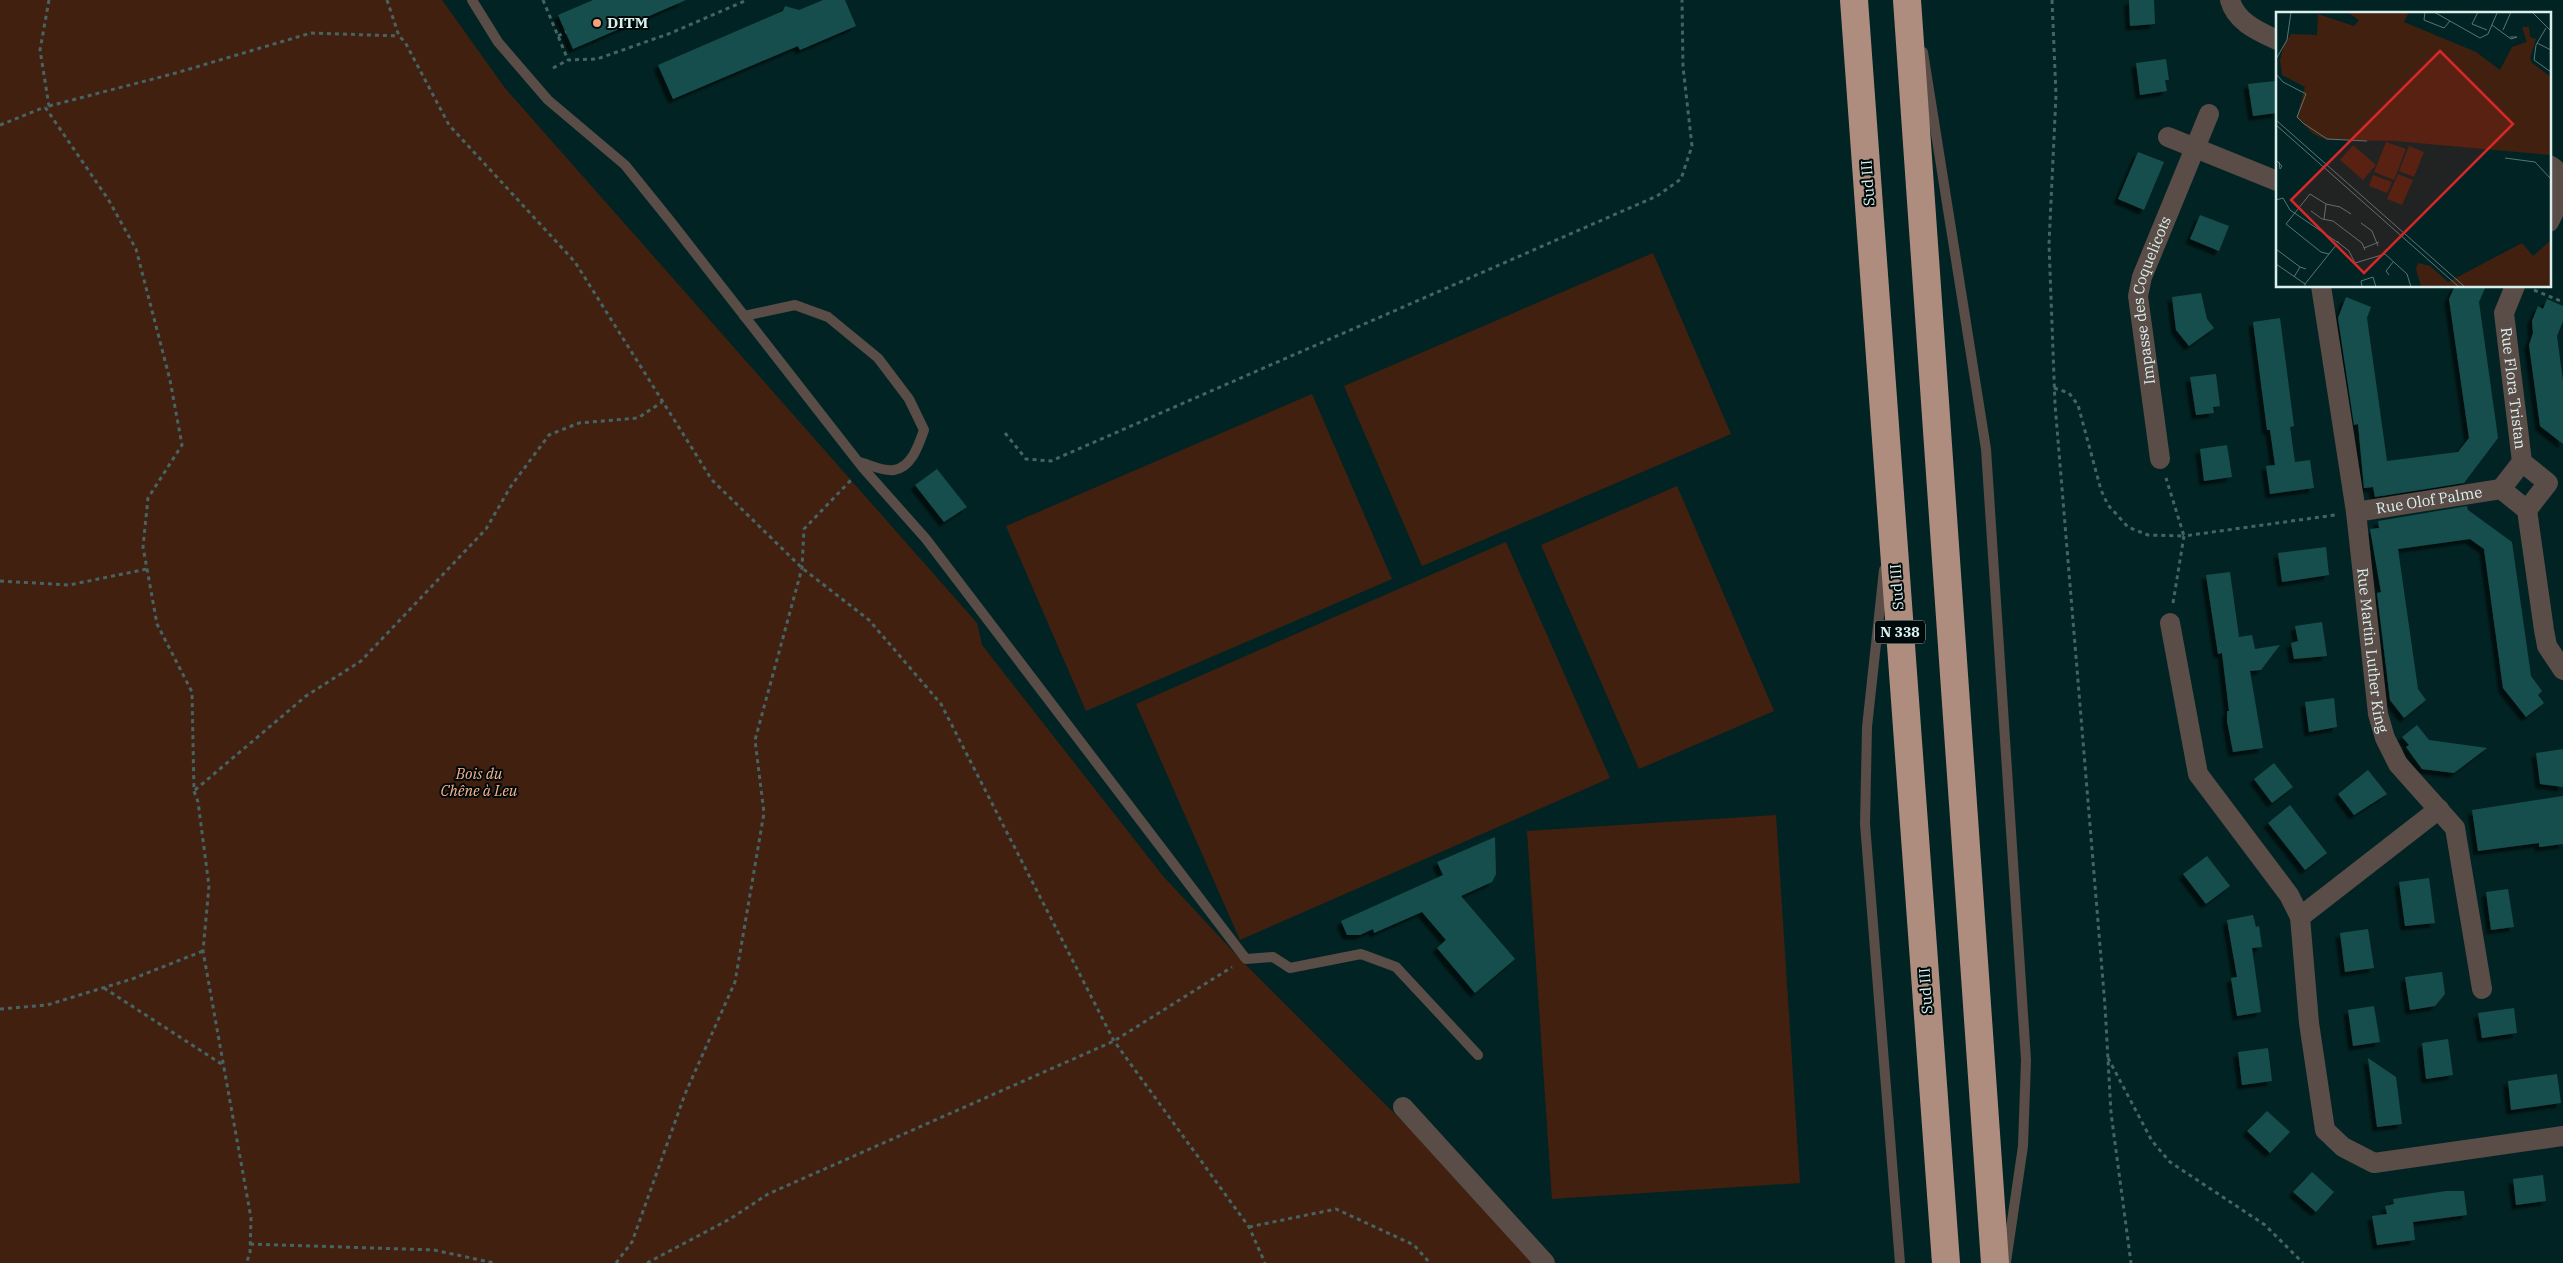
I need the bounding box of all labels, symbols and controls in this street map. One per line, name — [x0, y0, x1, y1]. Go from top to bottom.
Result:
inset map — [2276, 12, 2550, 288]
place label: DITM — [607, 13, 648, 32]
marker: DITM — [591, 17, 603, 29]
street label: Sud III — [1856, 159, 1879, 207]
street label: Impasse des Coquelicots — [2128, 213, 2175, 386]
street label: Rue Flora Tristan — [2497, 326, 2530, 451]
street label: Rue Olof Palme — [2375, 482, 2483, 518]
street label: Sud III — [1885, 563, 1908, 611]
street label: Rue Martin Luther King — [2353, 567, 2393, 735]
road number: N 338 — [1875, 620, 1925, 644]
park label: Bois du Chêne à Leu — [441, 764, 518, 800]
street label: Sud III — [1914, 967, 1937, 1015]

